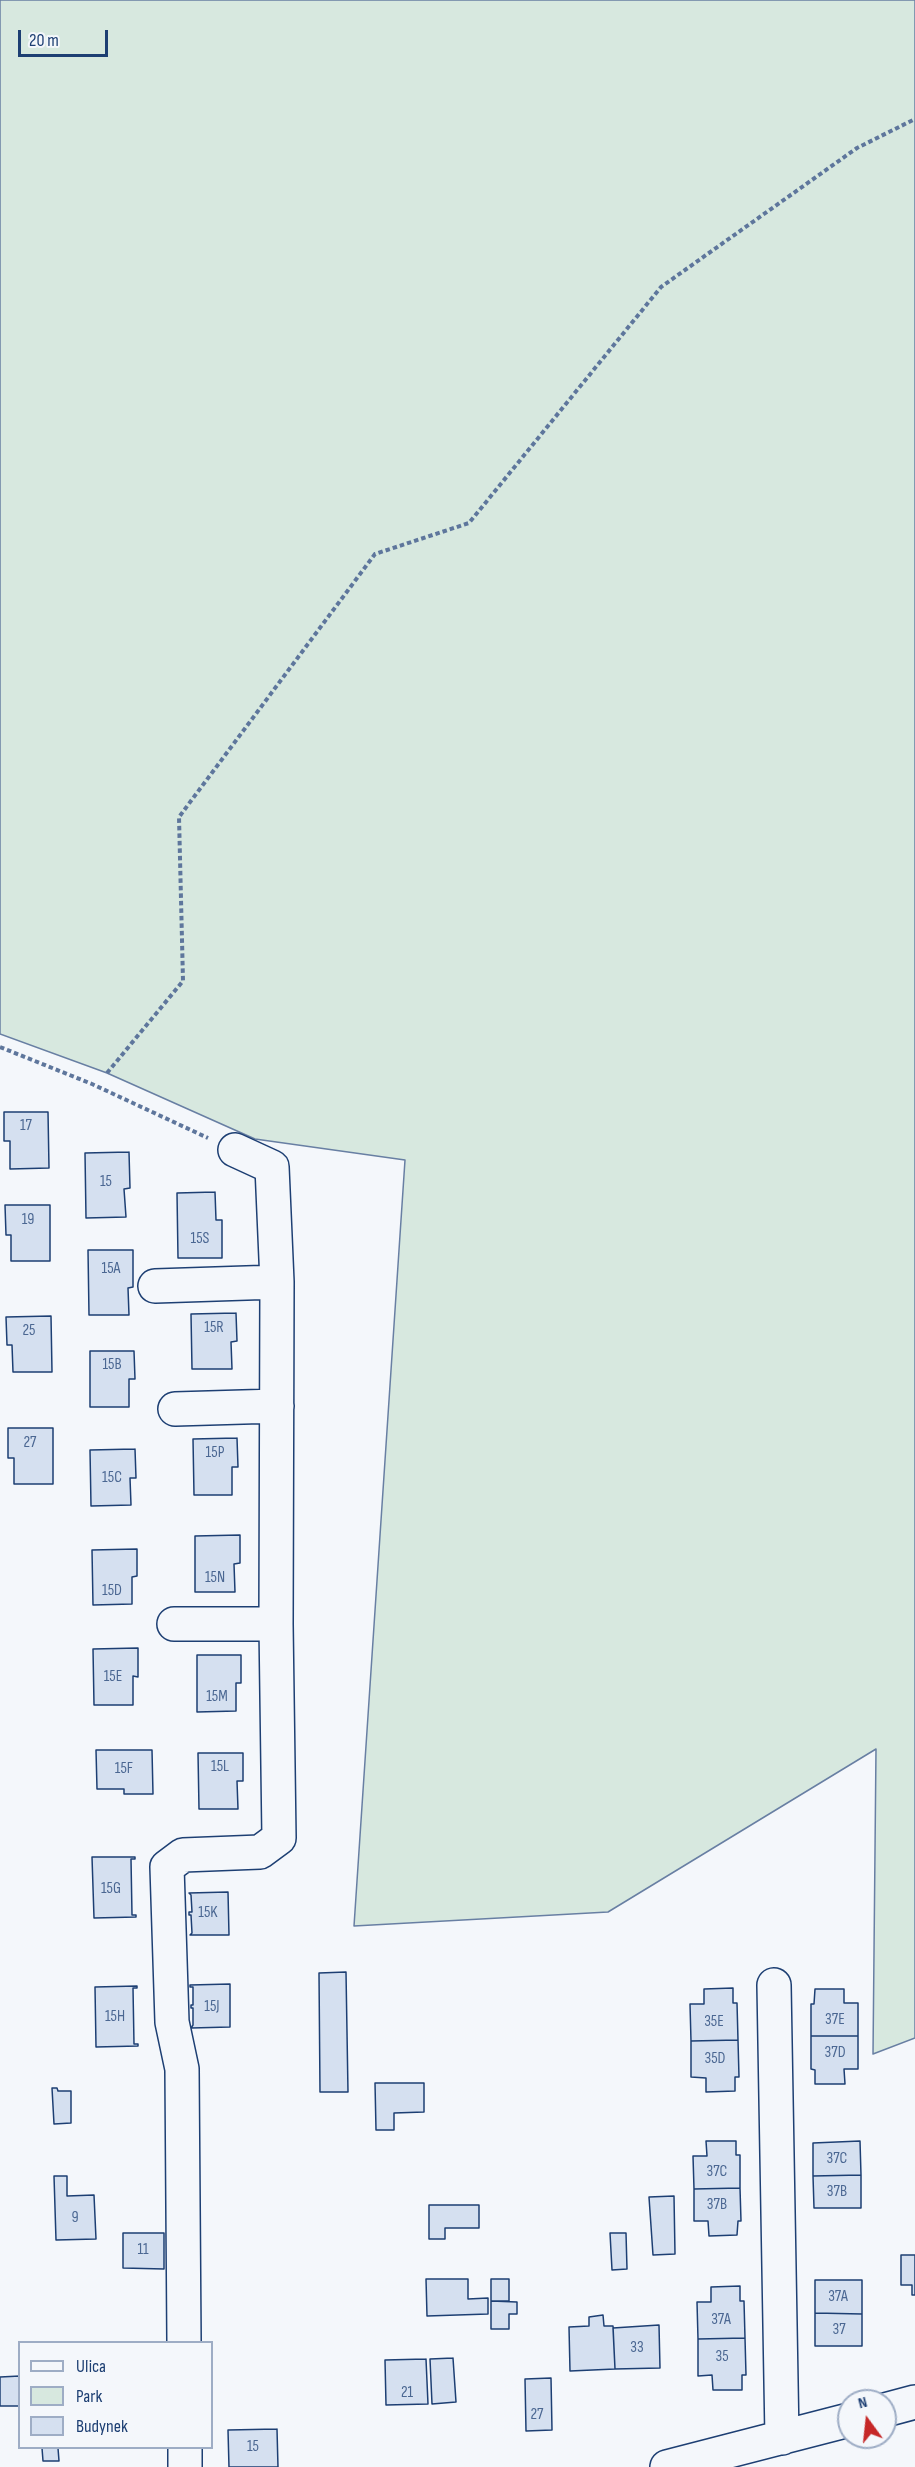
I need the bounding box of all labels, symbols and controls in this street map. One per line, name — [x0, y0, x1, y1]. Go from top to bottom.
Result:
scale bar — [21, 18, 111, 56]
text: 20 m — [29, 30, 59, 51]
house number: 17 — [20, 1116, 32, 1136]
house number: 15 — [100, 1172, 112, 1192]
house number: 19 — [22, 1210, 34, 1230]
house number: 15S — [191, 1229, 209, 1249]
house number: 15A — [102, 1259, 120, 1279]
house number: 15R — [204, 1318, 224, 1338]
house number: 25 — [22, 1321, 36, 1341]
house number: 15B — [102, 1355, 122, 1375]
house number: 27 — [23, 1433, 37, 1453]
house number: 15P — [206, 1443, 224, 1463]
house number: 15C — [102, 1468, 122, 1488]
house number: 15N — [205, 1568, 225, 1588]
house number: 15D — [102, 1581, 122, 1601]
house number: 15E — [104, 1667, 122, 1687]
house number: 15M — [206, 1687, 228, 1707]
house number: 15L — [211, 1757, 229, 1777]
house number: 15F — [115, 1759, 133, 1779]
house number: 15G — [101, 1879, 121, 1899]
house number: 15K — [198, 1903, 218, 1923]
house number: 15J — [204, 1997, 220, 2017]
house number: 15H — [105, 2007, 125, 2027]
house number: 37E — [825, 2010, 845, 2030]
house number: 35E — [704, 2012, 724, 2032]
house number: 37D — [824, 2043, 846, 2063]
house number: 35D — [705, 2049, 725, 2069]
house number: 37C — [827, 2149, 847, 2169]
house number: 37C — [707, 2162, 727, 2182]
house number: 37B — [827, 2182, 847, 2202]
house number: 37B — [707, 2195, 727, 2215]
house number: 9 — [71, 2208, 79, 2228]
house number: 11 — [137, 2240, 149, 2260]
house number: 37A — [828, 2287, 848, 2307]
house number: 37A — [711, 2310, 731, 2330]
house number: 37 — [832, 2320, 846, 2340]
house number: 33 — [630, 2338, 644, 2358]
legend — [18, 2341, 213, 2449]
house number: 35 — [715, 2347, 729, 2367]
text: Ulica — [76, 2356, 106, 2377]
house number: 21 — [401, 2383, 413, 2403]
text: Park — [76, 2386, 102, 2407]
north arrow — [837, 2389, 897, 2449]
text: N — [856, 2393, 869, 2413]
house number: 27 — [530, 2405, 544, 2425]
text: Budynek — [76, 2416, 128, 2437]
house number: 15 — [247, 2437, 259, 2457]

